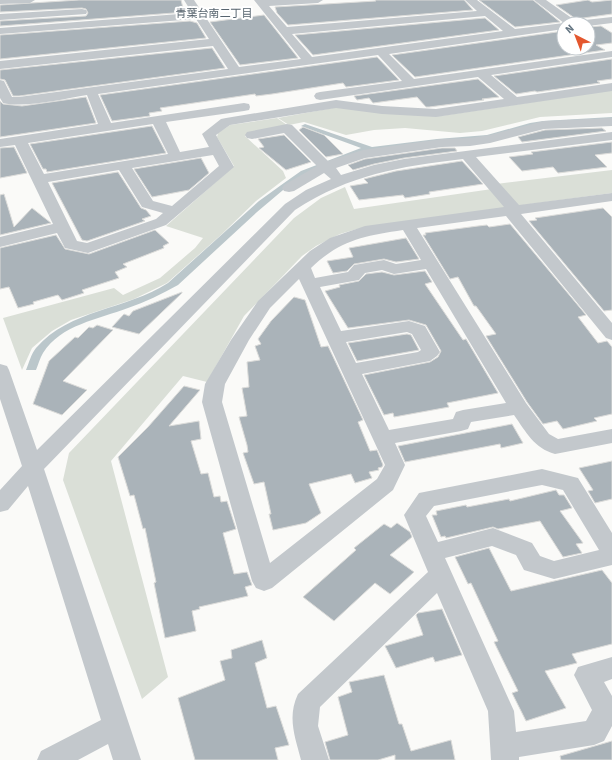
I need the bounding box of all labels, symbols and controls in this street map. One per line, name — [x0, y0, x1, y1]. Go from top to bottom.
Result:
district label: 青葉台南二丁目 — [176, 6, 253, 21]
north arrow — [556, 16, 596, 56]
text: N — [562, 21, 577, 37]

